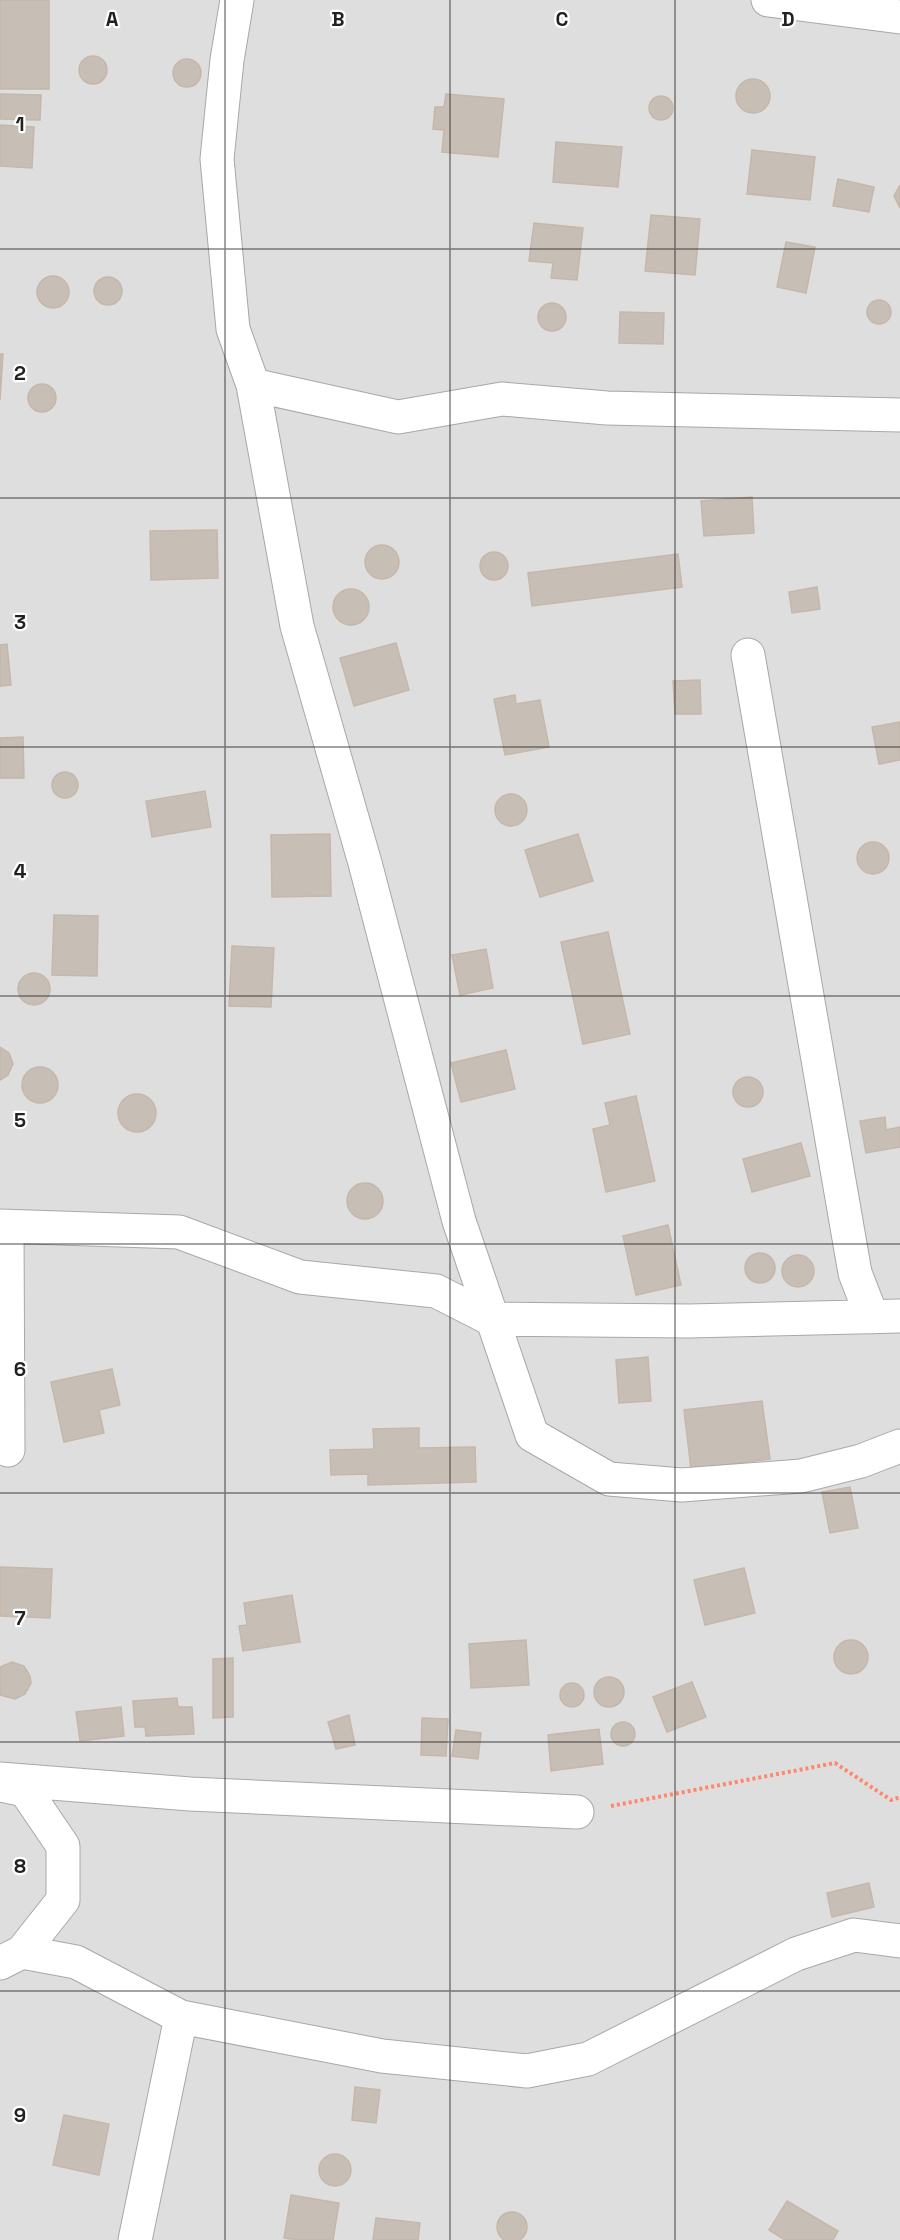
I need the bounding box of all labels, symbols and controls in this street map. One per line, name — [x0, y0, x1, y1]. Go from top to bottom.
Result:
text: A — [106, 6, 119, 32]
text: B — [331, 6, 345, 32]
text: C — [556, 6, 569, 32]
text: D — [781, 6, 795, 32]
text: 1 — [15, 111, 25, 137]
text: 2 — [14, 360, 26, 386]
text: 3 — [14, 609, 26, 635]
text: 4 — [14, 858, 27, 884]
text: 5 — [14, 1107, 26, 1133]
text: 6 — [14, 1356, 26, 1382]
text: 7 — [14, 1605, 26, 1631]
text: 8 — [14, 1853, 26, 1879]
text: 9 — [14, 2102, 26, 2128]

